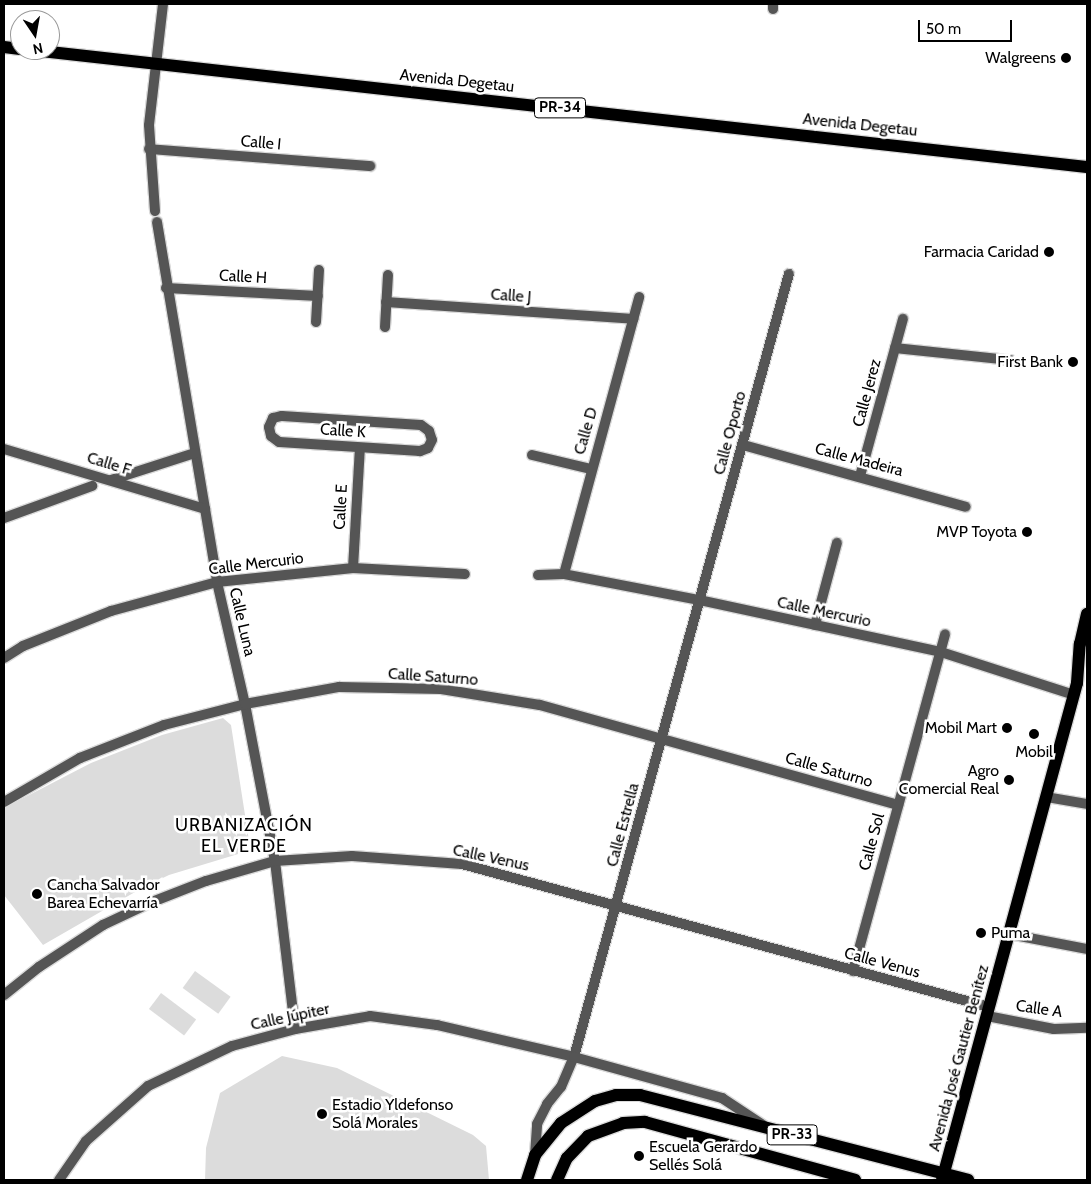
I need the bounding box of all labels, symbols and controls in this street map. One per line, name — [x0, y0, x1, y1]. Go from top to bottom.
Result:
north arrow — [10, 10, 60, 60]
scale bar — [921, 10, 1015, 42]
text: 50 m — [926, 20, 961, 38]
text: N — [31, 39, 45, 59]
place label: Walgreens — [985, 48, 1056, 68]
marker: Walgreens — [1060, 52, 1072, 64]
street label: Avenida Degetau — [399, 65, 515, 97]
road number: PR-34 — [534, 96, 586, 120]
street label: Avenida Degetau — [802, 109, 918, 141]
street label: Calle I — [240, 132, 282, 154]
place label: Farmacia Caridad — [924, 242, 1039, 262]
marker: Farmacia Caridad — [1043, 246, 1055, 258]
street label: Calle H — [218, 266, 268, 288]
street label: Calle J — [490, 285, 532, 307]
place label: First Bank — [997, 352, 1063, 372]
marker: First Bank — [1067, 356, 1079, 368]
street label: Calle Jerez — [849, 357, 885, 429]
street label: Calle Oporto — [710, 389, 750, 477]
street label: Calle D — [570, 405, 602, 457]
street label: Calle K — [319, 420, 367, 442]
street label: Calle Madeira — [813, 439, 905, 481]
street label: Calle F — [85, 448, 133, 480]
street label: Calle E — [330, 484, 352, 530]
place label: MVP Toyota — [936, 522, 1017, 542]
marker: MVP Toyota — [1021, 526, 1033, 538]
street label: Calle Mercurio — [207, 549, 305, 579]
street label: Calle Luna — [225, 586, 259, 658]
street label: Calle Mercurio — [775, 593, 873, 631]
street label: Calle Saturno — [387, 664, 479, 690]
place label: Mobil Mart — [925, 718, 997, 738]
marker: Mobil Mart — [1001, 722, 1013, 734]
marker: Mobil — [1028, 728, 1040, 740]
place label: Mobil — [1015, 742, 1053, 762]
street label: Calle Saturno — [783, 748, 875, 792]
place label: Agro Comercial Real — [899, 761, 999, 799]
marker: Agro Comercial Real — [1003, 774, 1015, 786]
street label: Calle Estrella — [603, 781, 643, 869]
street label: Calle Sol — [855, 811, 889, 873]
district label: URBANIZACIÓN EL VERDE — [174, 815, 314, 858]
street label: Calle Venus — [451, 841, 531, 875]
place label: Cancha Salvador Barea Echevarría — [47, 875, 160, 913]
marker: Cancha Salvador Barea Echevarría — [31, 888, 43, 900]
place label: Puma — [991, 923, 1030, 943]
marker: Puma — [975, 927, 987, 939]
street label: Calle Venus — [842, 944, 922, 982]
street label: Avenida José Gautier Benítez — [925, 963, 993, 1153]
street label: Calle A — [1015, 996, 1063, 1022]
street label: Calle Júpiter — [249, 999, 331, 1035]
place label: Estadio Yldefonso Solá Morales — [332, 1095, 453, 1133]
marker: Estadio Yldefonso Solá Morales — [316, 1108, 328, 1120]
road number: PR-33 — [766, 1122, 818, 1148]
place label: Escuela Gerardo Sellés Solá — [649, 1137, 757, 1175]
marker: Escuela Gerardo Sellés Solá — [633, 1150, 645, 1162]

